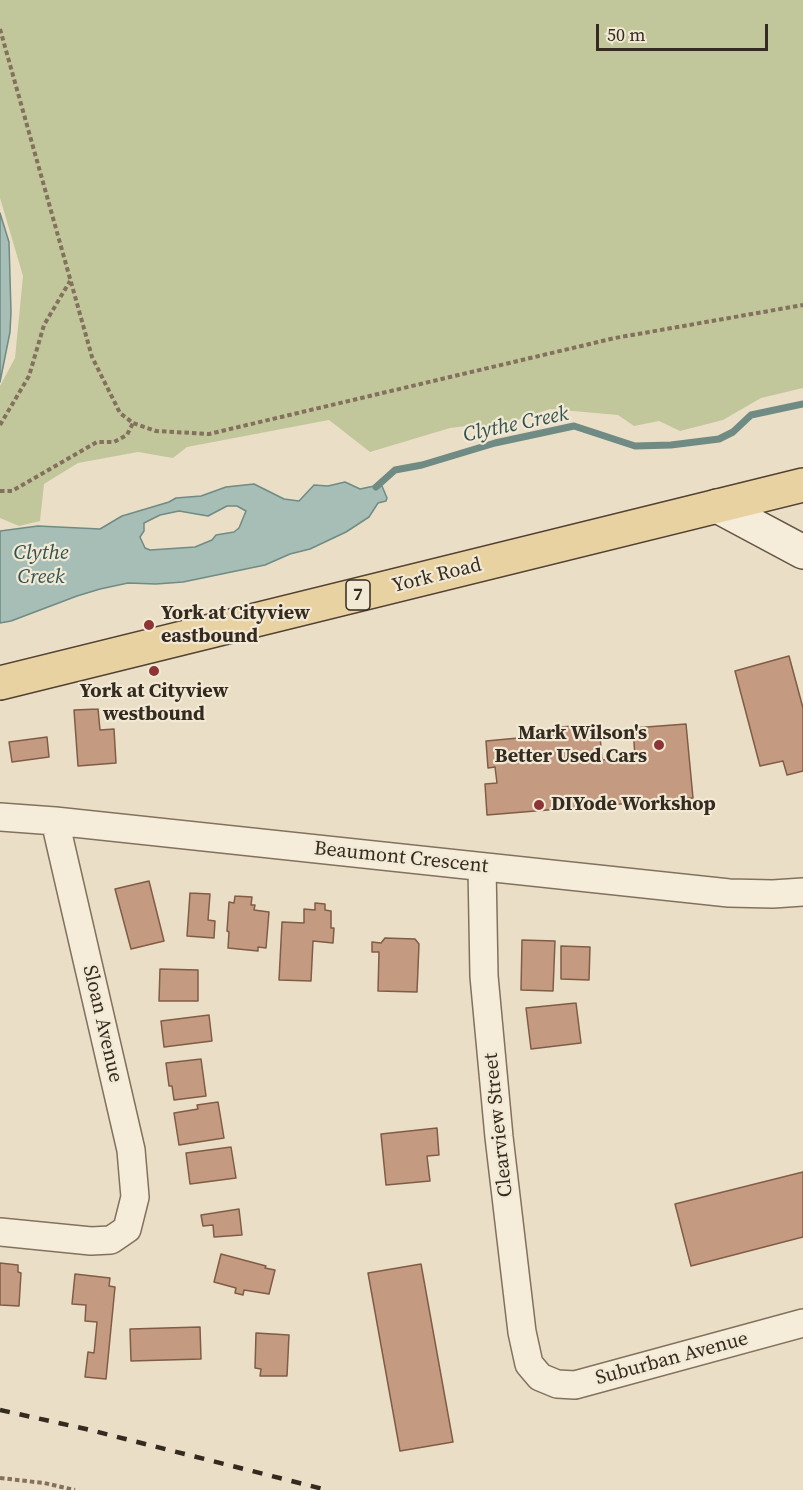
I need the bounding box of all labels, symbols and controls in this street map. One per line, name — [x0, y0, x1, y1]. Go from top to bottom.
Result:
scale bar — [599, 12, 772, 50]
text: 50 m — [607, 22, 645, 47]
water label: Clythe Creek — [461, 402, 571, 448]
water label: Clythe Creek — [14, 541, 68, 591]
street label: York Road — [390, 553, 484, 599]
road number: 7 — [346, 580, 370, 610]
place label: York at Cityview eastbound — [161, 602, 310, 649]
marker: York at Cityview eastbound — [142, 618, 156, 632]
marker: York at Cityview westbound — [147, 664, 161, 678]
place label: York at Cityview westbound — [80, 680, 228, 727]
place label: Mark Wilson's Better Used Cars — [495, 722, 647, 769]
marker: Mark Wilson's Better Used Cars — [652, 738, 666, 752]
place label: DIYode Workshop — [551, 793, 716, 817]
marker: DIYode Workshop — [532, 798, 546, 812]
street label: Beaumont Crescent — [313, 837, 489, 879]
street label: Sloan Avenue — [77, 963, 127, 1085]
street label: Clearview Street — [479, 1052, 519, 1198]
street label: Suburban Avenue — [593, 1327, 751, 1391]

